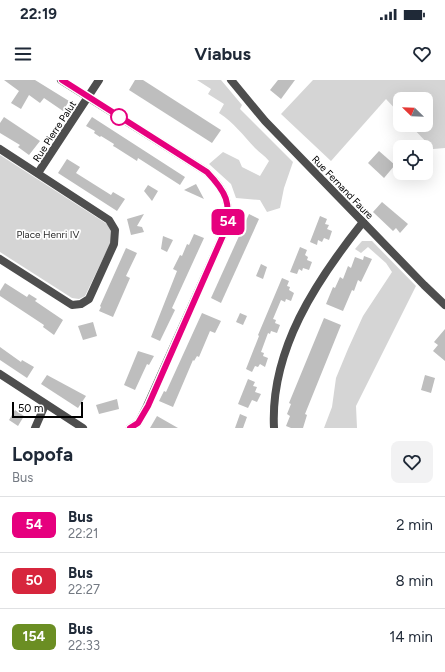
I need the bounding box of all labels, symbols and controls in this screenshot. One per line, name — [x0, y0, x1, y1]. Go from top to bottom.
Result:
text: 22:19 — [20, 5, 57, 23]
icon: menu — [12, 43, 34, 65]
text: Viabus — [194, 43, 251, 65]
icon: heart — [411, 43, 433, 65]
north arrow — [393, 92, 433, 132]
map controls — [393, 92, 433, 180]
street label: Rue Pierre Palut — [30, 98, 79, 164]
unlabelled marker — [110, 108, 128, 126]
button: locate — [393, 140, 433, 180]
street label: Rue Fernand Faure — [309, 153, 377, 222]
line badge: 54 — [210, 209, 246, 235]
text: 54 — [220, 213, 237, 230]
park label: Place Henri IV — [17, 228, 79, 241]
scale bar — [12, 400, 83, 419]
text: 50 m — [18, 402, 43, 415]
button: heart — [391, 441, 433, 483]
text: Lopofa — [12, 443, 73, 466]
text: Bus — [12, 470, 33, 485]
text: Bus — [68, 508, 93, 526]
text: 54 — [26, 516, 43, 533]
text: 2 min — [396, 516, 433, 534]
text: 22:21 — [68, 526, 98, 541]
text: Bus — [68, 564, 93, 582]
text: 50 — [25, 572, 43, 589]
text: 8 min — [395, 572, 433, 590]
text: 22:27 — [68, 582, 100, 597]
text: Bus — [68, 620, 93, 638]
text: 154 — [23, 628, 45, 645]
text: 14 min — [389, 628, 433, 646]
text: 22:33 — [68, 638, 100, 653]

